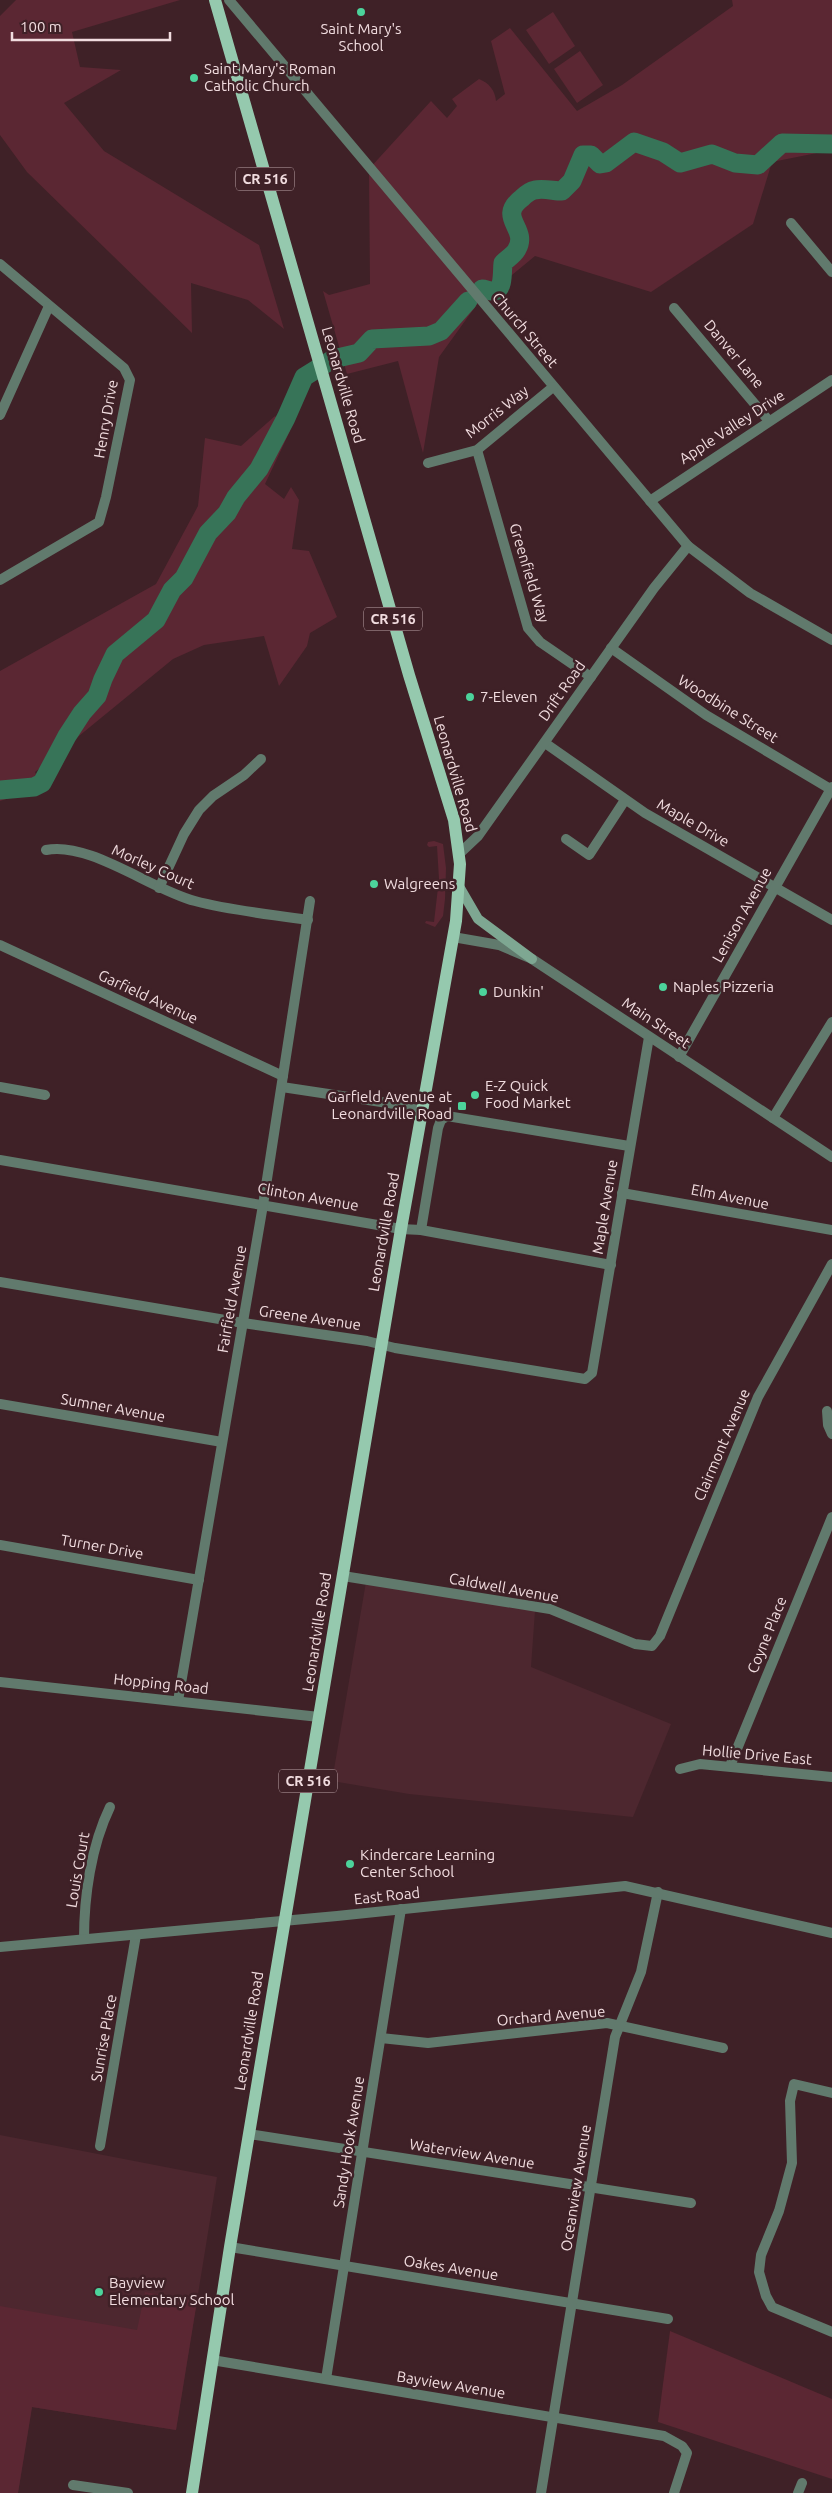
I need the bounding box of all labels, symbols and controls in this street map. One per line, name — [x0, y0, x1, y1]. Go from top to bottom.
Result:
marker: Saint Mary's School — [355, 6, 367, 18]
scale bar — [12, 10, 170, 42]
text: 100 m — [20, 18, 62, 35]
place label: Saint Mary's School — [320, 20, 402, 54]
place label: Saint Mary's Roman Catholic Church — [204, 60, 336, 94]
marker: Saint Mary's Roman Catholic Church — [188, 72, 200, 84]
road number: CR 516 — [236, 168, 294, 190]
street label: Church Street — [489, 289, 562, 371]
street label: Danver Lane — [701, 316, 768, 391]
street label: Leonardville Road — [319, 325, 368, 445]
street label: Henry Drive — [90, 378, 121, 460]
street label: Morris Way — [462, 382, 532, 441]
street label: Apple Valley Drive — [676, 386, 788, 467]
street label: Greenfield Way — [506, 521, 553, 625]
road number: CR 516 — [364, 608, 422, 630]
street label: Drift Road — [535, 657, 588, 724]
street label: Woodbine Street — [675, 671, 781, 746]
place label: 7-Eleven — [480, 688, 538, 705]
marker: 7-Eleven — [464, 691, 476, 703]
street label: Leonardville Road — [431, 714, 480, 834]
street label: Maple Drive — [654, 795, 732, 850]
street label: Morley Court — [109, 841, 197, 892]
street label: Lenison Avenue — [708, 864, 775, 965]
place label: Walgreens — [384, 875, 455, 892]
marker: Walgreens — [368, 878, 380, 890]
street label: Garfield Avenue — [96, 966, 201, 1027]
place label: Naples Pizzeria — [673, 978, 774, 995]
marker: Naples Pizzeria — [657, 981, 669, 993]
place label: Dunkin' — [493, 983, 544, 1000]
marker: Dunkin' — [477, 986, 489, 998]
street label: Main Street — [619, 994, 694, 1052]
place label: E-Z Quick Food Market — [485, 1077, 571, 1111]
place label: Garfield Avenue at Leonardville Road — [327, 1088, 452, 1122]
marker: E-Z Quick Food Market — [469, 1089, 481, 1101]
marker: Garfield Avenue at Leonardville Road — [456, 1100, 468, 1112]
street label: Maple Avenue — [589, 1158, 620, 1256]
street label: Leonardville Road — [365, 1171, 402, 1293]
street label: Clinton Avenue — [256, 1179, 360, 1214]
street label: Elm Avenue — [690, 1181, 771, 1212]
street label: Fairfield Avenue — [214, 1244, 249, 1354]
street label: Greene Avenue — [258, 1302, 362, 1333]
street label: Clairmont Avenue — [690, 1386, 753, 1504]
street label: Sumner Avenue — [59, 1390, 167, 1425]
street label: Turner Drive — [59, 1531, 145, 1562]
street label: Caldwell Avenue — [448, 1569, 560, 1606]
street label: Leonardville Road — [299, 1571, 334, 1693]
street label: Coyne Place — [743, 1594, 790, 1676]
street label: Hopping Road — [113, 1670, 209, 1697]
street label: Hollie Drive East — [702, 1741, 813, 1768]
road number: CR 516 — [279, 1770, 337, 1792]
street label: Louis Court — [62, 1831, 93, 1909]
place label: Kindercare Learning Center School — [360, 1846, 495, 1880]
marker: Kindercare Learning Center School — [344, 1858, 356, 1870]
street label: East Road — [353, 1884, 421, 1907]
street label: Leonardville Road — [231, 1970, 266, 2092]
street label: Sunrise Place — [87, 1993, 120, 2083]
street label: Orchard Avenue — [496, 2002, 606, 2029]
street label: Sandy Hook Avenue — [330, 2075, 367, 2209]
street label: Oceanview Avenue — [557, 2123, 594, 2252]
street label: Waterview Avenue — [408, 2135, 536, 2172]
street label: Oakes Avenue — [403, 2252, 500, 2283]
place label: Bayview Elementary School — [109, 2274, 235, 2308]
marker: Bayview Elementary School — [93, 2286, 105, 2298]
street label: Bayview Avenue — [396, 2368, 507, 2401]

